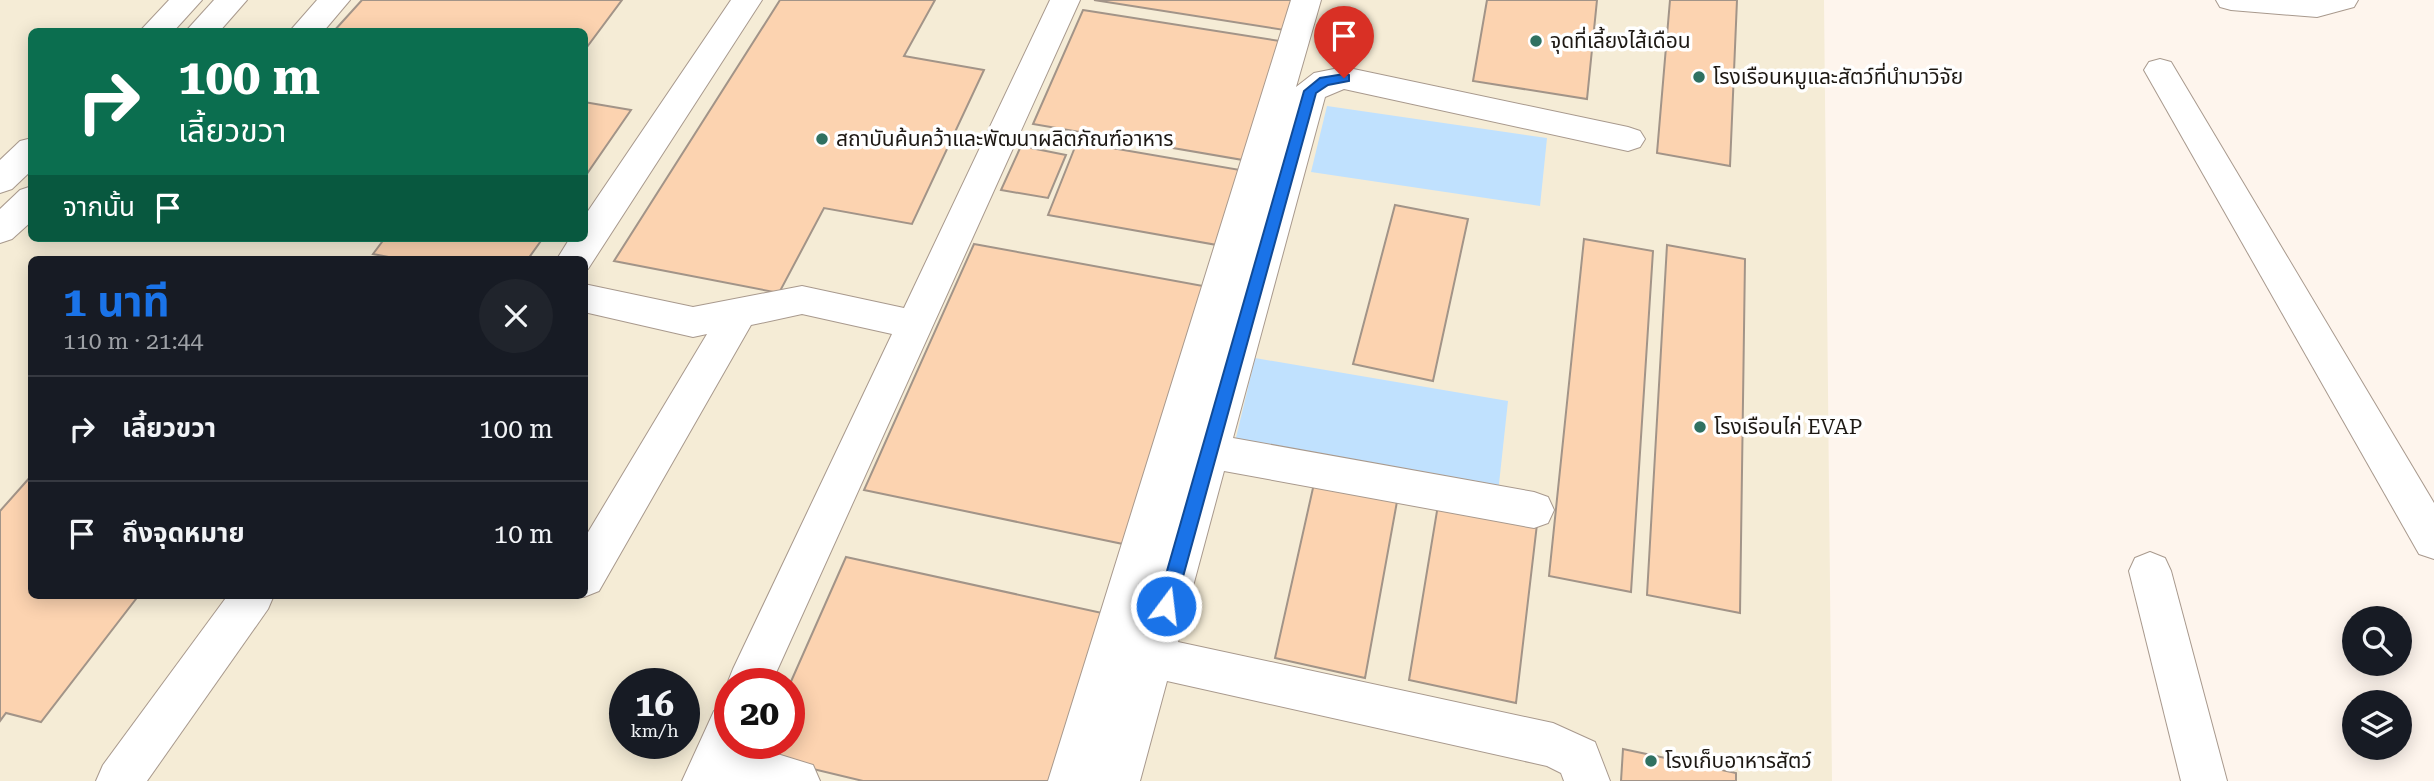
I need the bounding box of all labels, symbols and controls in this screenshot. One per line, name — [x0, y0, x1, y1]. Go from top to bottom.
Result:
pin — [1314, 6, 1374, 78]
icon: arrive — [1325, 17, 1363, 55]
place label: จุดที่เลี้ยงไส้เดือน — [1550, 26, 1691, 54]
marker: จุดที่เลี้ยงไส้เดือน — [1528, 33, 1544, 49]
text: 100 m — [178, 49, 320, 106]
icon: right — [63, 56, 154, 147]
place label: โรงเรือนหมูและสัตว์ที่นำมาวิจัย — [1713, 62, 1963, 90]
marker: โรงเรือนหมูและสัตว์ที่นำมาวิจัย — [1691, 69, 1707, 85]
text: เลี้ยวขวา — [178, 112, 286, 150]
place label: สถาบันค้นคว้าและพัฒนาผลิตภัณฑ์อาหาร — [836, 127, 1174, 151]
marker: สถาบันค้นคว้าและพัฒนาผลิตภัณฑ์อาหาร — [814, 131, 830, 147]
icon: arrive — [149, 189, 187, 227]
text: จากนั้น — [63, 192, 135, 222]
text: 1 นาที — [63, 277, 170, 326]
button: close — [479, 279, 553, 353]
text: 110 m · 21:44 — [63, 328, 203, 355]
icon: right — [63, 410, 101, 448]
text: เลี้ยวขวา — [122, 413, 216, 443]
text: 100 m — [479, 414, 553, 444]
place label: โรงเรือนไก่ EVAP — [1714, 415, 1862, 439]
marker: โรงเรือนไก่ EVAP — [1692, 419, 1708, 435]
icon: arrive — [63, 515, 101, 553]
text: ถึงจุดหมาย — [122, 518, 245, 548]
text: 10 m — [494, 519, 553, 549]
position arrow — [1129, 569, 1203, 643]
map controls — [2342, 606, 2412, 760]
button: search — [2342, 606, 2412, 676]
speed limit sign: 20 — [714, 668, 805, 759]
text: 16 — [635, 684, 674, 725]
button: layers — [2342, 690, 2412, 760]
text: km/h — [630, 720, 679, 741]
place label: โรงเก็บอาหารสัตว์ — [1665, 748, 1812, 773]
marker: โรงเก็บอาหารสัตว์ — [1643, 753, 1659, 769]

